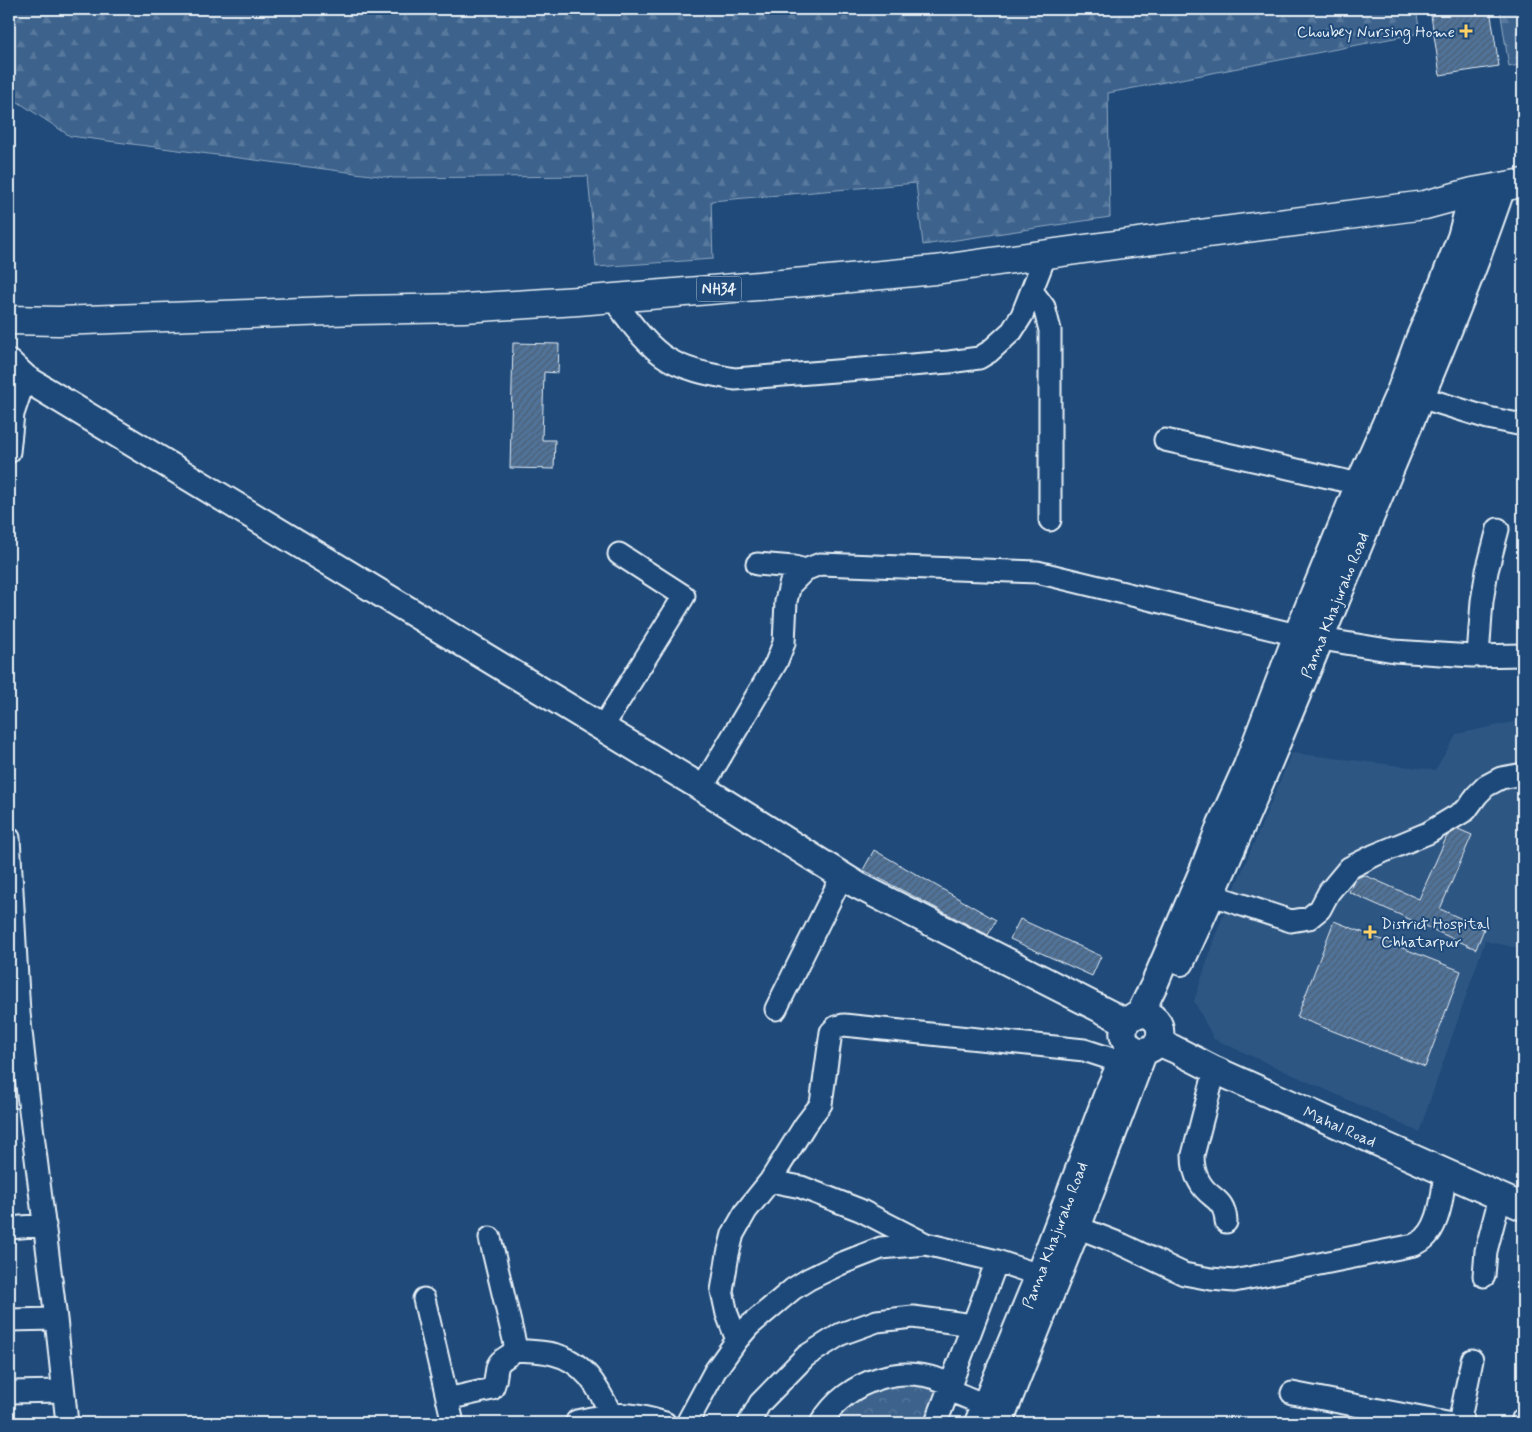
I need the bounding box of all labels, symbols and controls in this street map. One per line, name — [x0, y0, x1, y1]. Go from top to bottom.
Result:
place label: Choubey Nursing Home — [1297, 22, 1455, 44]
marker: Choubey Nursing Home — [1459, 24, 1473, 38]
road number: NH34 — [696, 276, 742, 302]
street label: Panna Khajuraho Road — [1296, 529, 1374, 682]
place label: District Hospital Chhatarpur — [1381, 914, 1490, 953]
marker: District Hospital Chhatarpur — [1363, 925, 1377, 939]
street label: Mahal Road — [1300, 1102, 1379, 1153]
street label: Panna Khajuraho Road — [1018, 1159, 1093, 1312]

